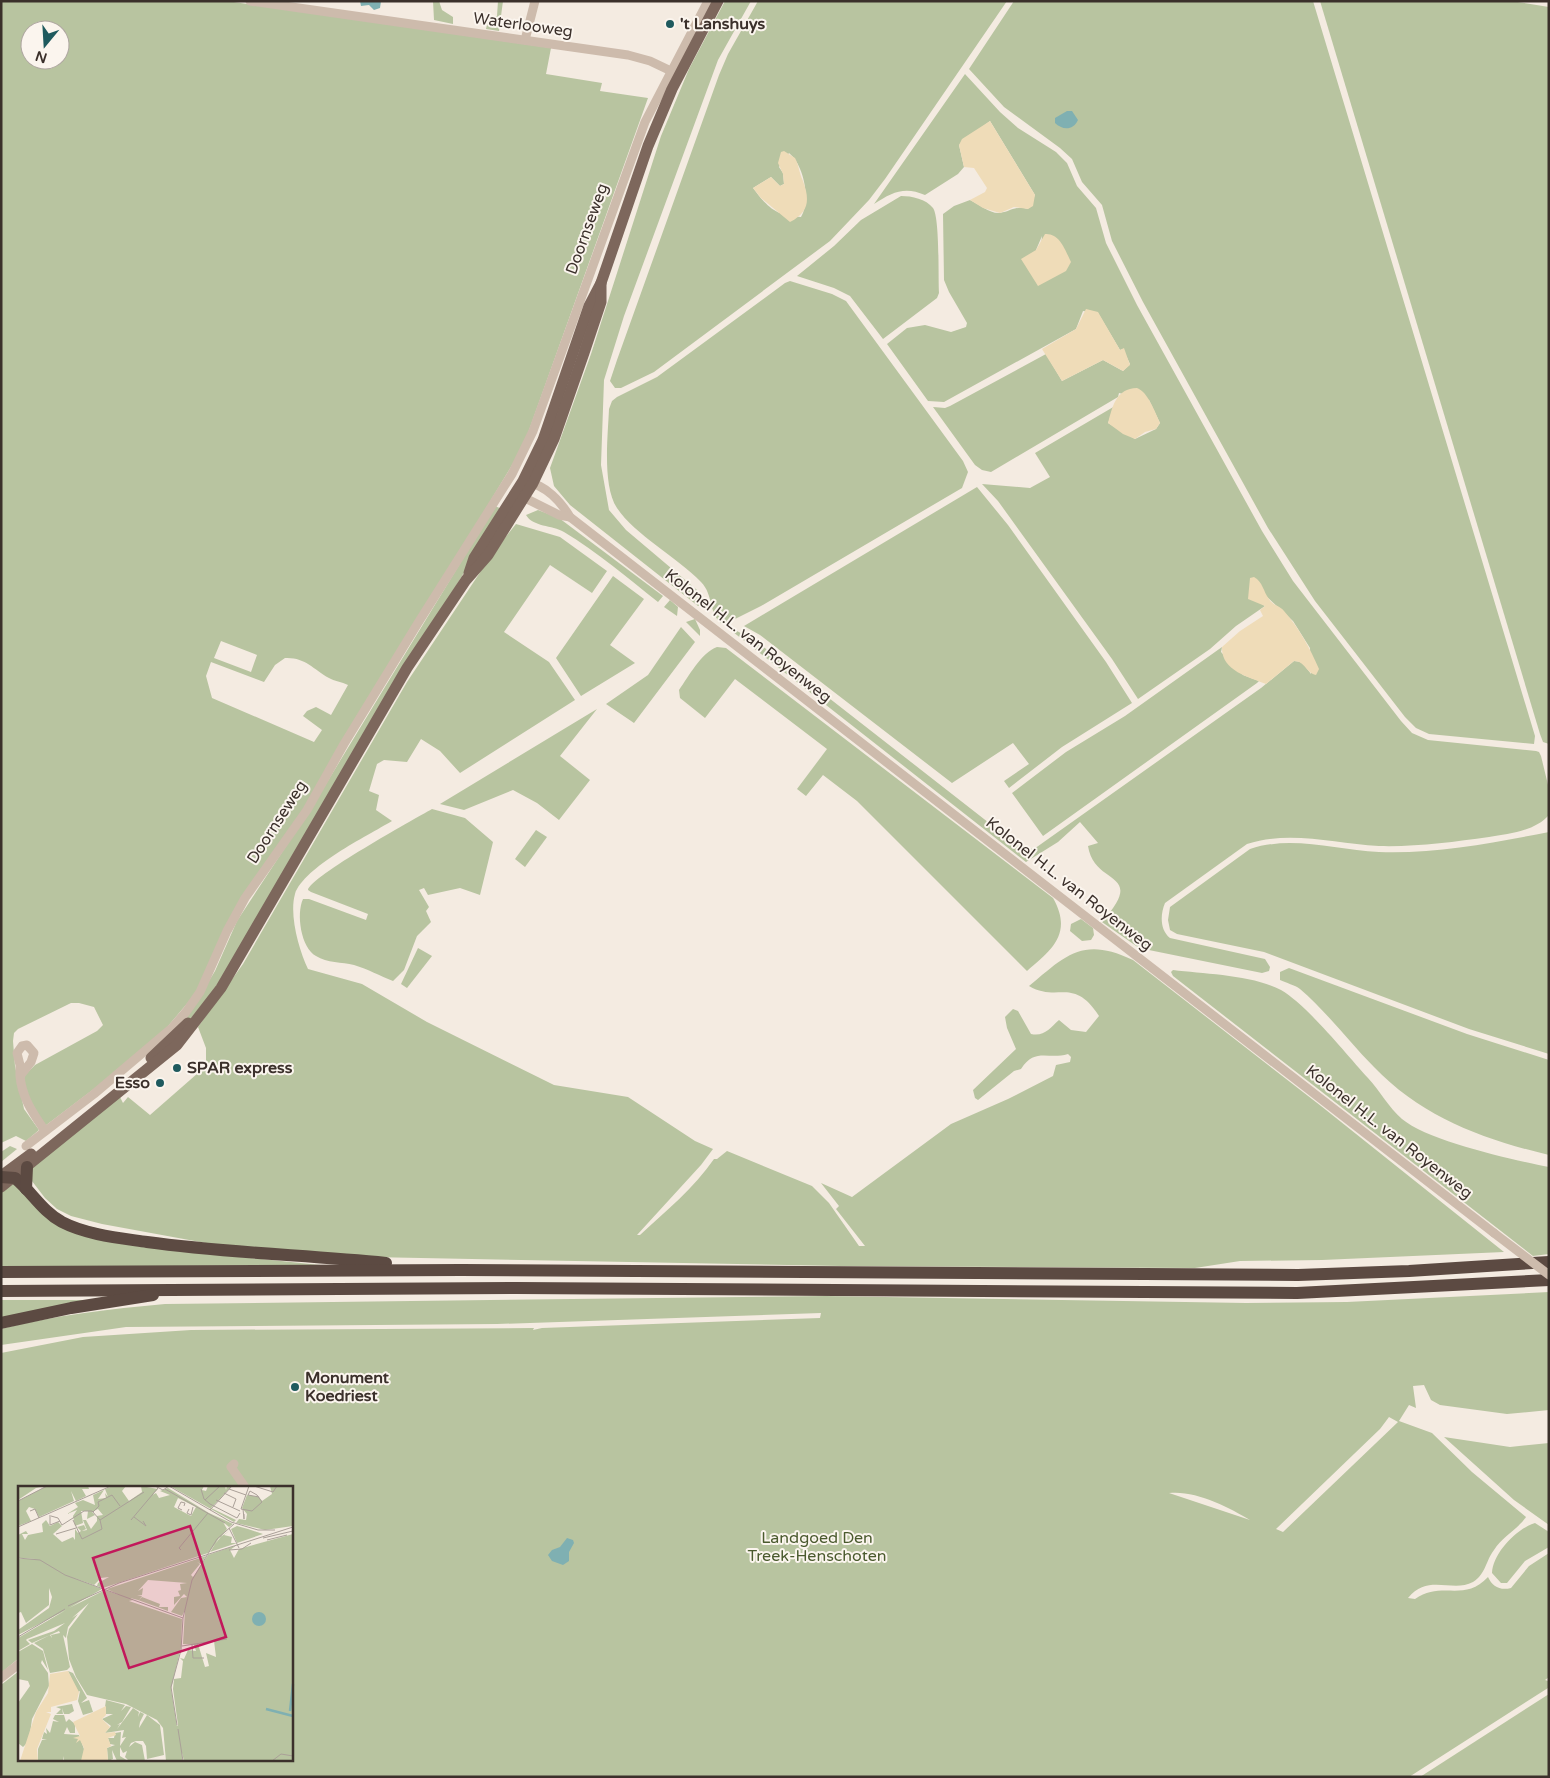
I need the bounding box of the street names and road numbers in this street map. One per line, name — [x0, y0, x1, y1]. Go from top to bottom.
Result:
street label: Waterlooweg — [472, 8, 574, 42]
street label: Doornseweg — [561, 181, 613, 277]
street label: Kolonel H.L. van Royenweg — [661, 565, 835, 707]
street label: Doornseweg — [243, 777, 311, 867]
street label: Kolonel H.L. van Royenweg — [982, 813, 1156, 955]
street label: Kolonel H.L. van Royenweg — [1302, 1061, 1476, 1203]

